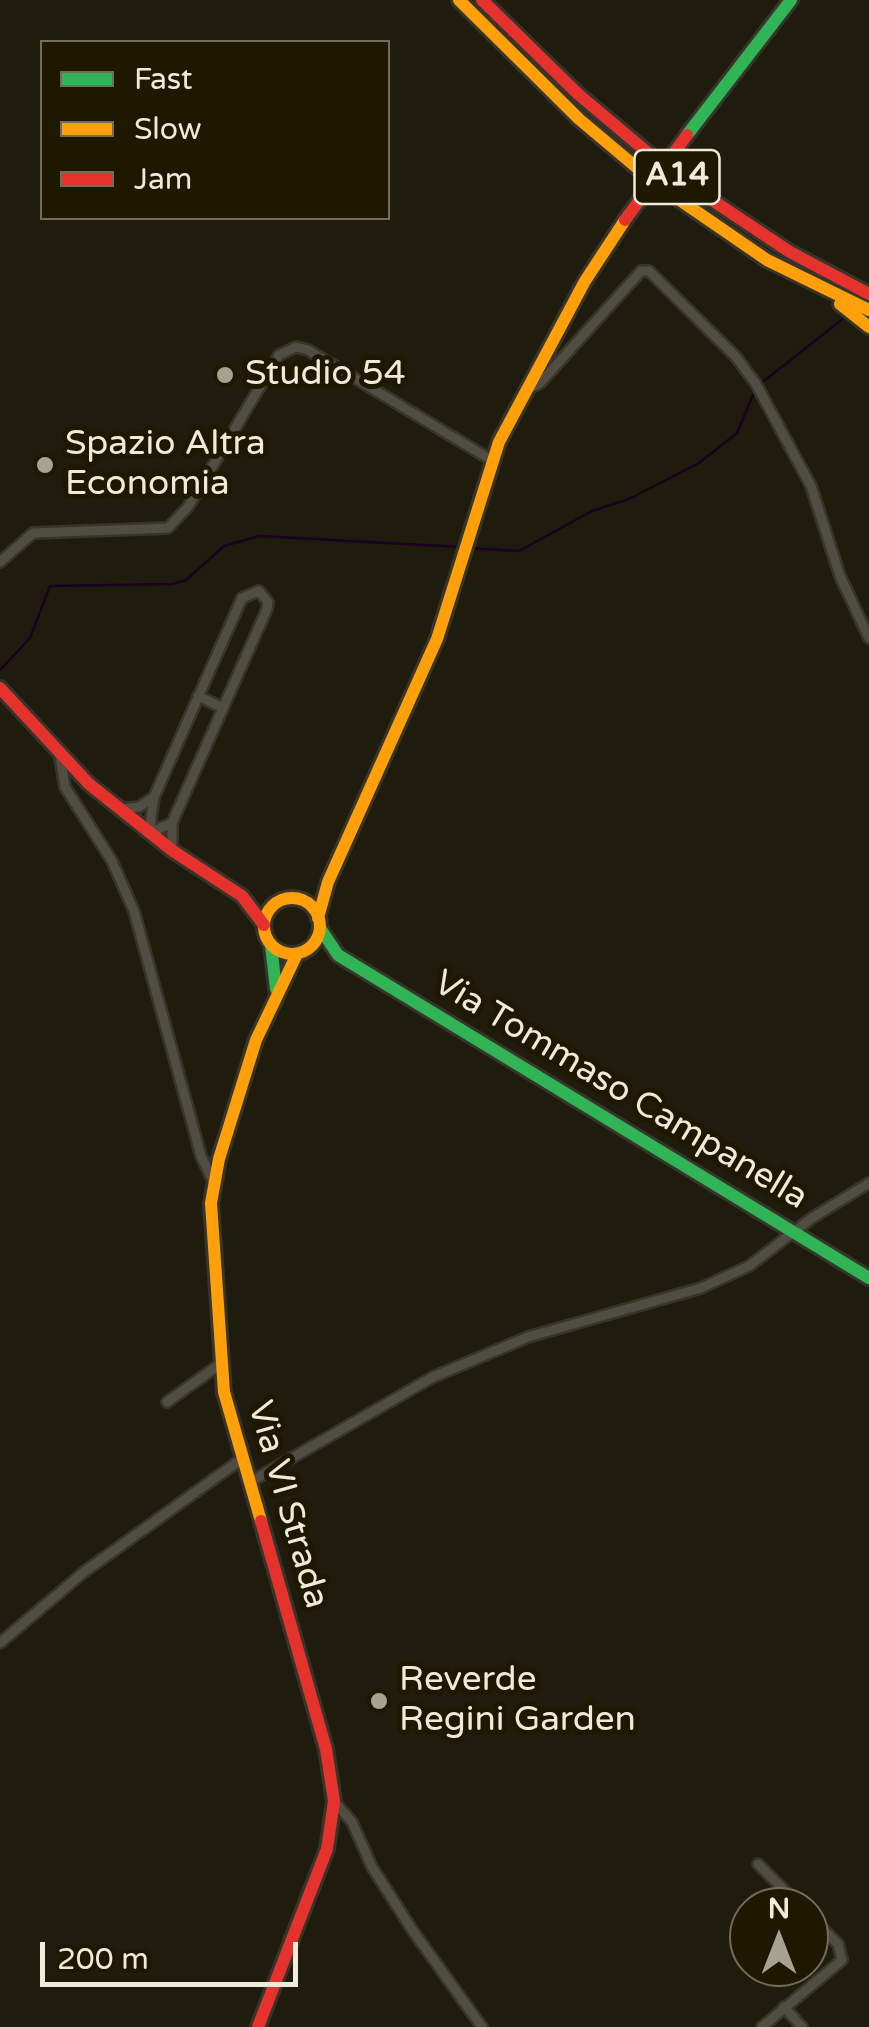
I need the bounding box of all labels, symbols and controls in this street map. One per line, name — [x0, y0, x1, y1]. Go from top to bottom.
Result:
legend — [40, 40, 390, 220]
text: Fast — [134, 61, 193, 98]
text: Slow — [134, 111, 202, 148]
road number: A14 — [634, 150, 720, 204]
text: Jam — [134, 161, 192, 198]
place label: Studio 54 — [245, 354, 406, 396]
marker: Studio 54 — [214, 364, 236, 386]
place label: Spazio Altra Economia — [65, 424, 266, 506]
marker: Spazio Altra Economia — [34, 454, 56, 476]
street label: Via Tommaso Campanella — [425, 963, 815, 1219]
street label: Via VI Strada — [237, 1396, 337, 1614]
place label: Reverde Regini Garden — [399, 1660, 636, 1742]
marker: Reverde Regini Garden — [368, 1690, 390, 1712]
north arrow — [729, 1887, 829, 1987]
text: N — [768, 1892, 790, 1926]
scale bar — [45, 1922, 302, 1984]
text: 200 m — [57, 1941, 149, 1978]

